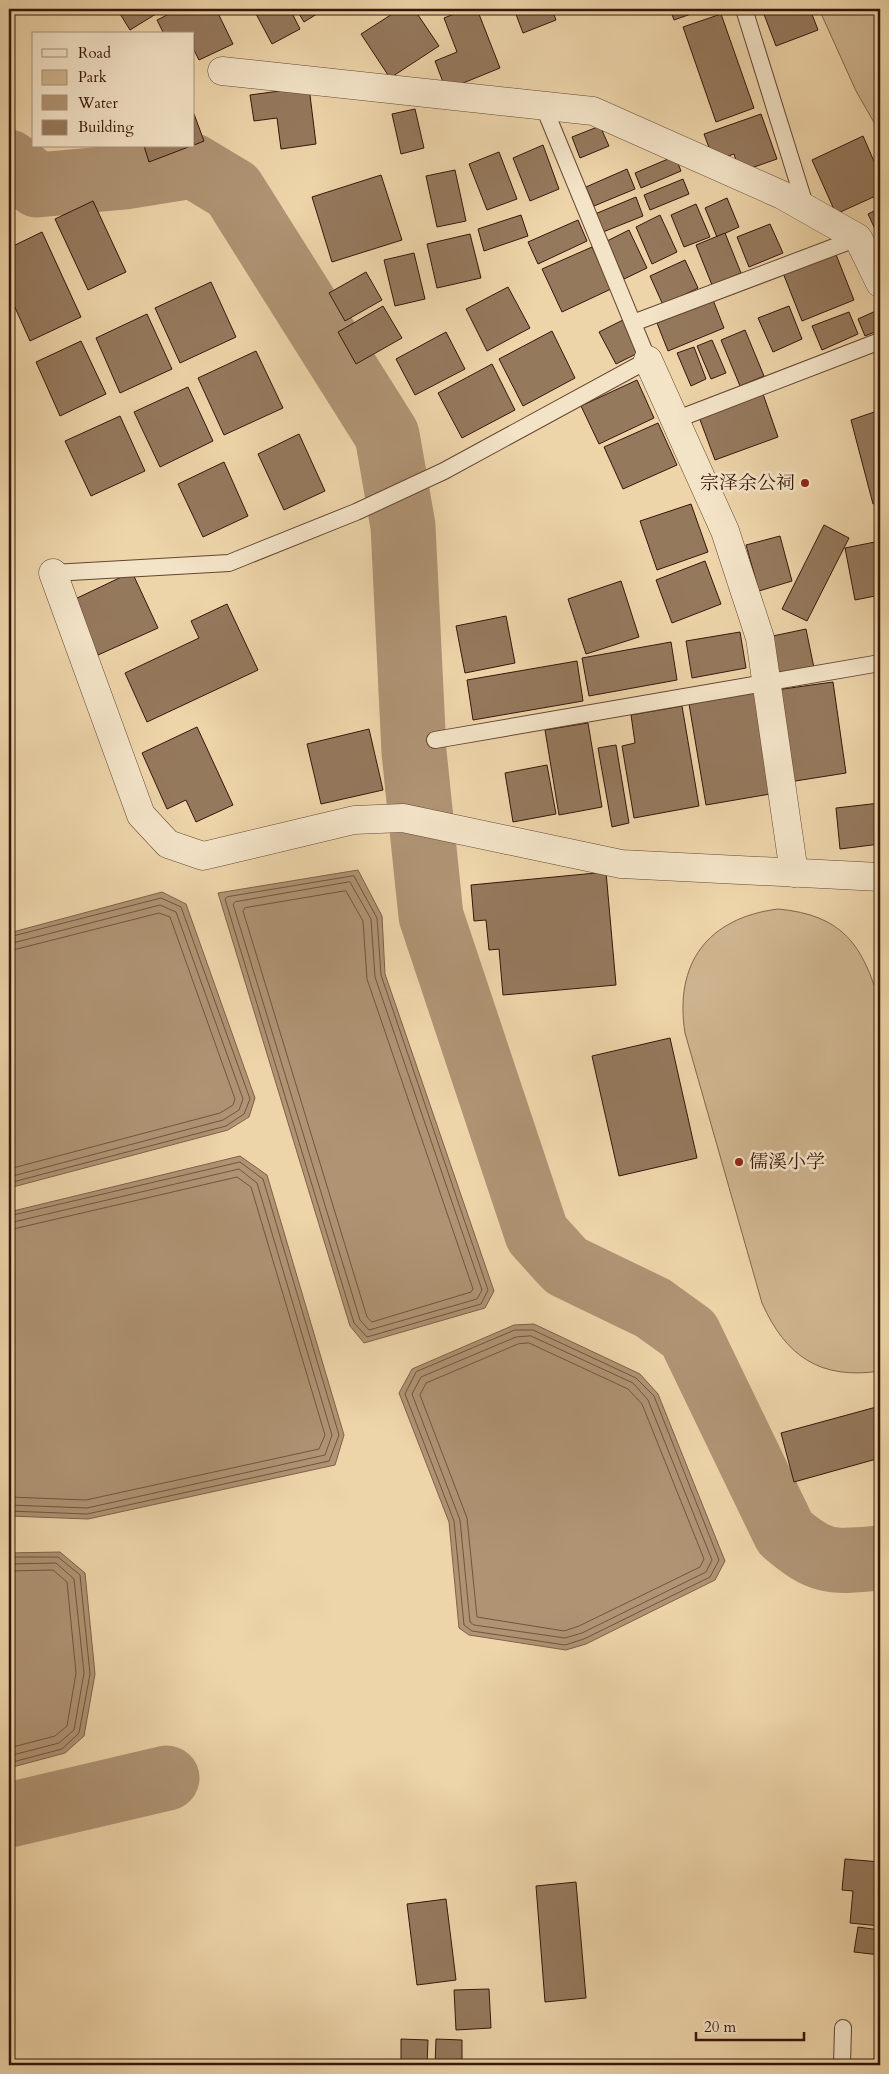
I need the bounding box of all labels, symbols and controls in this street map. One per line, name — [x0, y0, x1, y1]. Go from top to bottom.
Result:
legend — [32, 32, 195, 148]
text: Road — [78, 43, 111, 63]
text: Park — [78, 67, 107, 87]
text: Water — [77, 93, 119, 113]
text: Building — [78, 117, 134, 137]
place label: 宗泽余公祠 — [700, 470, 795, 496]
marker: 宗泽余公祠 — [799, 477, 811, 489]
place label: 儒溪小学 — [749, 1149, 825, 1175]
marker: 儒溪小学 — [733, 1156, 745, 1168]
scale bar — [696, 2009, 804, 2041]
text: 20 m — [704, 2017, 736, 2037]

